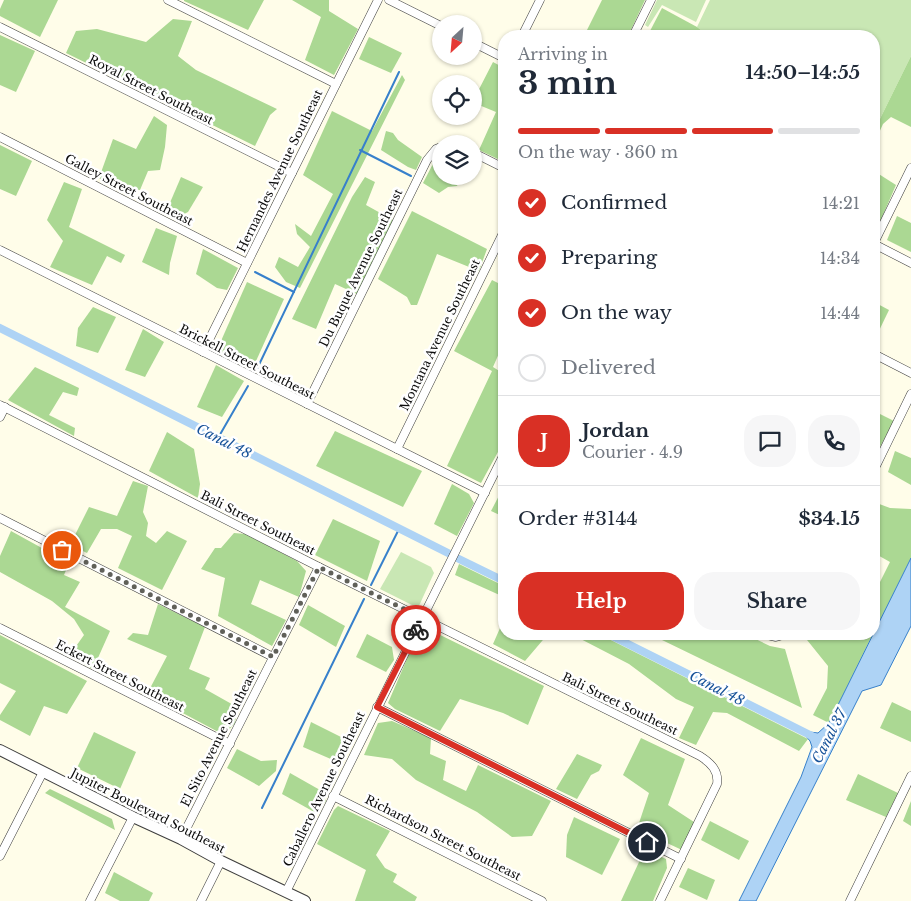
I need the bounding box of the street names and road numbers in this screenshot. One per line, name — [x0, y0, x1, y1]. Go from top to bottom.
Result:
street label: Royal Street Southeast — [86, 52, 217, 128]
street label: Hernandes Avenue Southeast — [234, 87, 326, 255]
street label: Galley Street Southeast — [63, 151, 196, 229]
street label: Du Buque Avenue Southeast — [316, 186, 406, 349]
street label: Montana Avenue Southeast — [396, 256, 483, 413]
street label: Brickell Street Southeast — [177, 321, 318, 402]
street label: Bali Street Southeast — [198, 487, 319, 558]
street label: Eckert Street Southeast — [53, 637, 187, 715]
street label: El Sito Avenue Southeast — [177, 666, 260, 809]
street label: Bali Street Southeast — [560, 669, 681, 738]
street label: Caballero Avenue Southeast — [279, 708, 368, 869]
street label: Jupiter Boulevard Southeast — [67, 764, 229, 856]
street label: Richardson Street Southeast — [363, 792, 524, 884]

